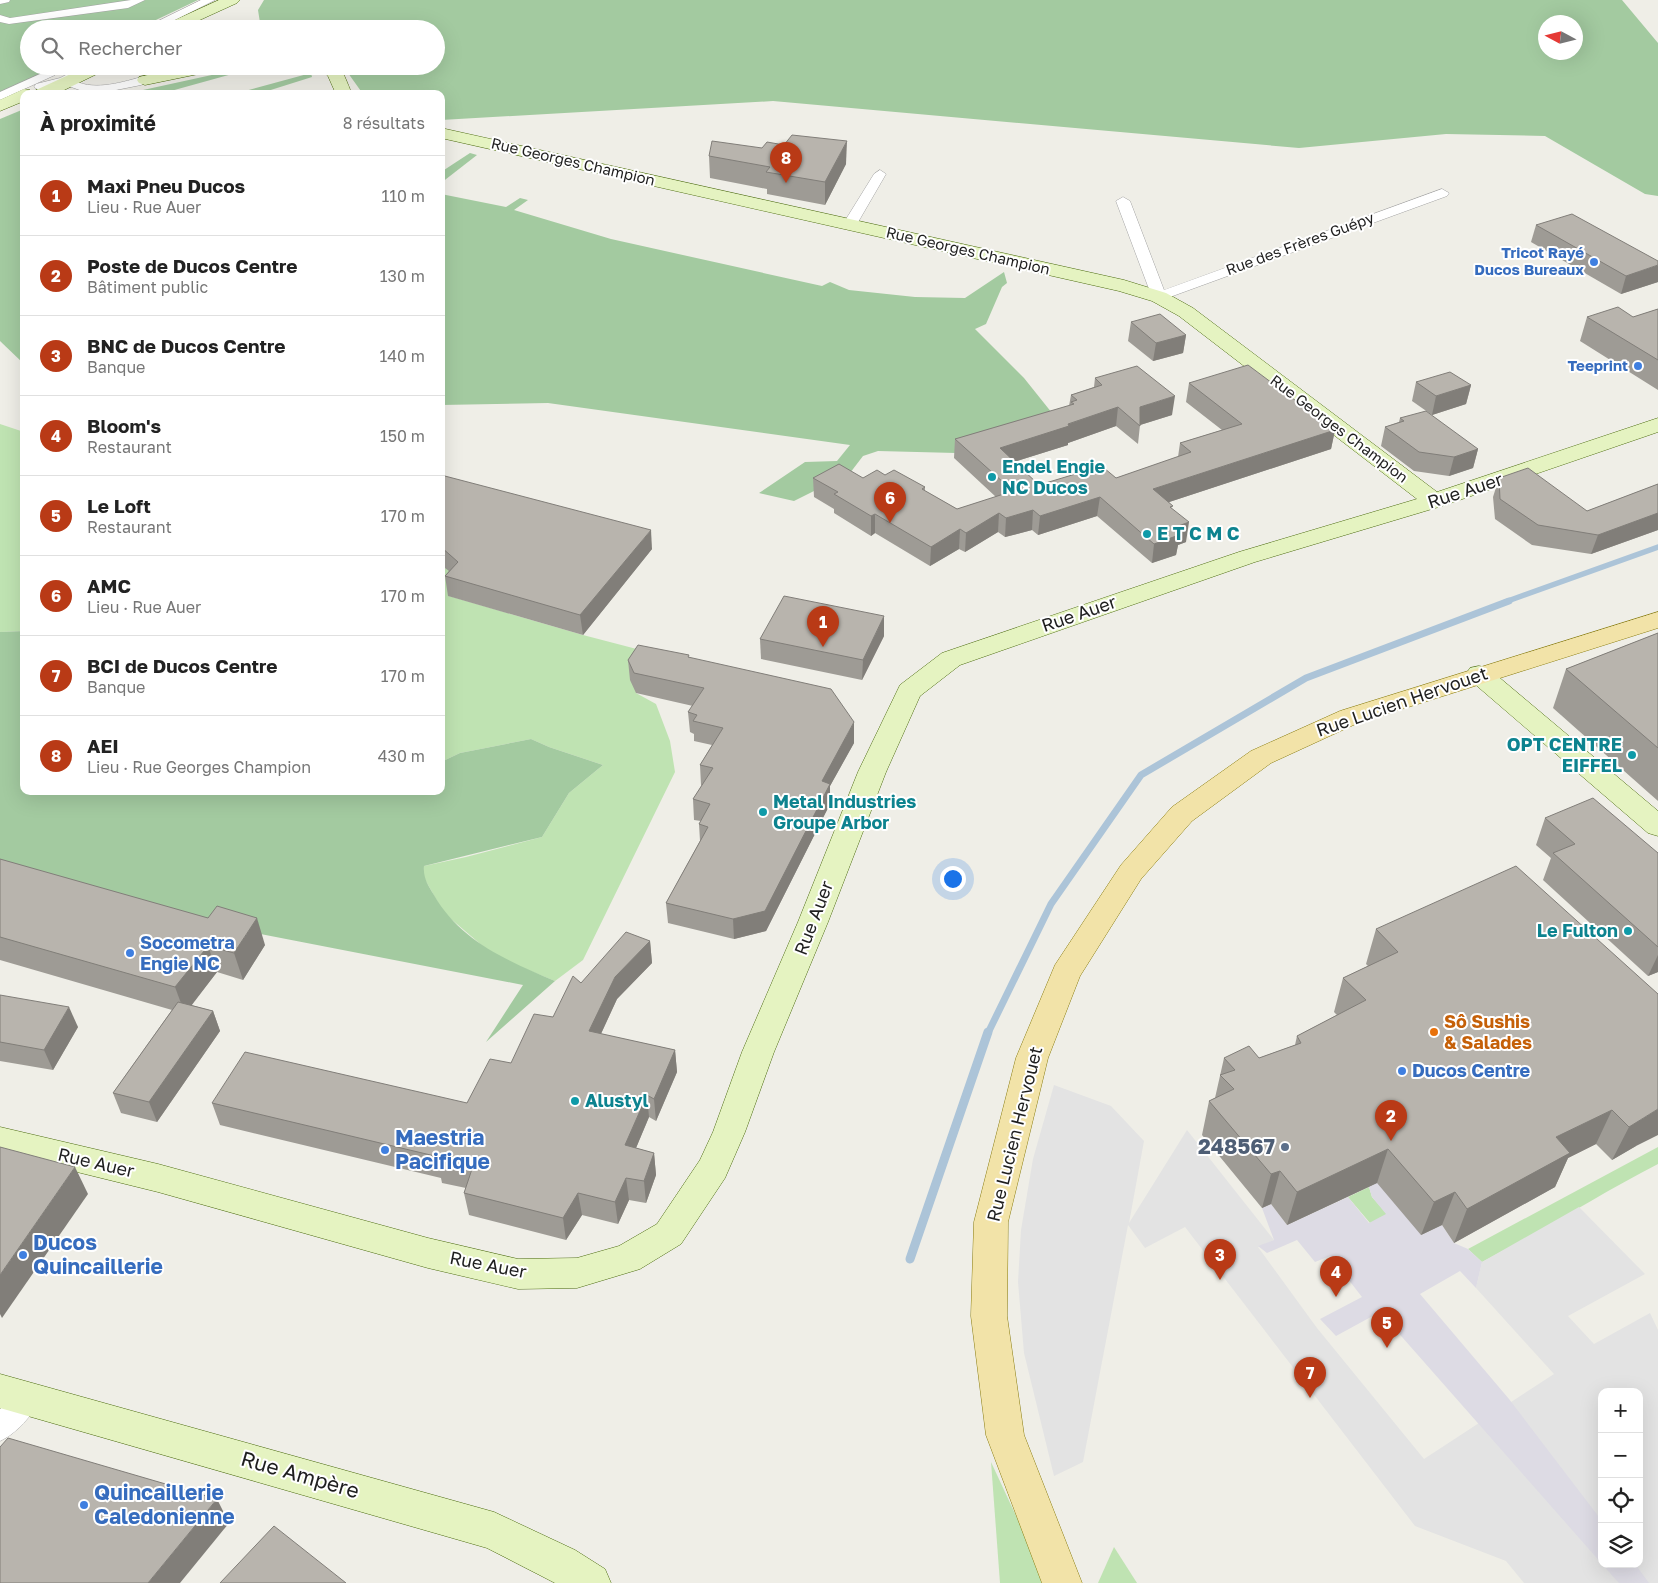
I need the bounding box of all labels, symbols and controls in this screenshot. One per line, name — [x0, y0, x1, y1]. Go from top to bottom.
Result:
north arrow — [1538, 15, 1583, 60]
search box — [20, 20, 445, 75]
icon: search — [38, 34, 66, 62]
text: Rechercher — [78, 36, 183, 59]
text: À proximité — [40, 110, 156, 136]
text: 8 résultats — [343, 113, 425, 133]
street label: Rue Georges Champion — [490, 133, 657, 189]
pin: 8 — [770, 142, 802, 183]
text: Maxi Pneu Ducos — [87, 174, 245, 197]
text: 1 — [52, 186, 60, 206]
text: 110 m — [381, 186, 425, 206]
text: Lieu · Rue Auer — [87, 197, 201, 217]
street label: Rue des Frères Guépy — [1223, 208, 1377, 278]
street label: Rue Georges Champion — [885, 222, 1052, 278]
place label: Tricot Rayé Ducos Bureaux — [1474, 243, 1584, 278]
text: Poste de Ducos Centre — [87, 254, 297, 277]
marker: Tricot Rayé Ducos Bureaux — [1588, 256, 1600, 268]
text: 2 — [51, 266, 61, 286]
text: 130 m — [380, 266, 425, 286]
text: Bâtiment public — [87, 277, 208, 297]
text: BNC de Ducos Centre — [87, 334, 285, 357]
text: 3 — [51, 346, 61, 366]
text: 140 m — [379, 346, 425, 366]
place label: Teeprint — [1567, 356, 1628, 374]
text: Banque — [87, 357, 145, 377]
marker: Teeprint — [1632, 360, 1644, 372]
street label: Rue Georges Champion — [1267, 371, 1412, 486]
text: Bloom's — [87, 414, 161, 437]
text: 4 — [51, 426, 61, 446]
text: 150 m — [380, 426, 425, 446]
text: Restaurant — [87, 437, 172, 457]
place label: Endel Engie NC Ducos — [1002, 455, 1105, 498]
street label: Rue Auer — [1424, 468, 1505, 513]
marker: Endel Engie NC Ducos — [986, 471, 998, 483]
pin: 6 — [874, 482, 906, 523]
text: Le Loft — [87, 494, 151, 517]
text: 5 — [51, 506, 61, 526]
text: 170 m — [381, 506, 425, 526]
text: Restaurant — [87, 517, 172, 537]
place label: E T C M C — [1157, 522, 1240, 544]
marker: E T C M C — [1141, 528, 1153, 540]
text: AMC — [87, 574, 131, 597]
text: 6 — [51, 586, 61, 606]
text: 170 m — [381, 586, 425, 606]
street label: Rue Auer — [1038, 590, 1119, 636]
text: Lieu · Rue Auer — [87, 597, 201, 617]
pin: 1 — [807, 606, 839, 647]
text: BCI de Ducos Centre — [87, 654, 277, 677]
street label: Rue Lucien Hervouet — [1313, 661, 1490, 741]
text: 7 — [52, 666, 60, 686]
text: 170 m — [381, 666, 425, 686]
text: Banque — [87, 677, 145, 697]
place label: OPT CENTRE EIFFEL — [1507, 733, 1622, 776]
text: AEI — [87, 734, 119, 757]
text: 8 — [51, 746, 61, 766]
text: 430 m — [378, 746, 425, 766]
marker: OPT CENTRE EIFFEL — [1626, 749, 1638, 761]
text: Lieu · Rue Georges Champion — [87, 757, 311, 777]
place label: Metal Industries Groupe Arbor — [773, 790, 916, 833]
marker: Metal Industries Groupe Arbor — [757, 806, 769, 818]
your location — [940, 866, 966, 892]
street label: Rue Auer — [789, 877, 837, 958]
place label: Le Fulton — [1537, 919, 1618, 941]
marker: Le Fulton — [1622, 925, 1634, 937]
place label: Socometra Engie NC — [140, 931, 235, 974]
marker: Socometra Engie NC — [124, 947, 136, 959]
place label: Sô Sushis & Salades — [1444, 1010, 1532, 1053]
marker: Sô Sushis & Salades — [1428, 1026, 1440, 1038]
street label: Rue Lucien Hervouet — [982, 1044, 1046, 1224]
place label: Ducos Centre — [1412, 1059, 1531, 1081]
marker: Ducos Centre — [1396, 1065, 1408, 1077]
place label: Alustyl — [585, 1089, 649, 1111]
marker: Alustyl — [569, 1095, 581, 1107]
pin: 2 — [1375, 1100, 1407, 1141]
place label: Maestria Pacifique — [395, 1124, 490, 1174]
place label: 248567 — [1198, 1133, 1275, 1159]
marker: 248567 — [1279, 1141, 1291, 1153]
street label: Rue Auer — [56, 1143, 137, 1181]
marker: Maestria Pacifique — [379, 1144, 391, 1156]
place label: Ducos Quincaillerie — [33, 1229, 163, 1279]
pin: 3 — [1204, 1239, 1236, 1280]
street label: Rue Auer — [448, 1246, 528, 1282]
marker: Ducos Quincaillerie — [17, 1249, 29, 1261]
pin: 4 — [1320, 1256, 1352, 1297]
pin: 5 — [1371, 1307, 1403, 1348]
pin: 7 — [1294, 1357, 1326, 1398]
map controls — [1598, 1388, 1643, 1568]
button: + — [1598, 1388, 1643, 1433]
button: − — [1598, 1433, 1643, 1478]
street label: Rue Ampère — [238, 1445, 362, 1503]
button: locate — [1598, 1478, 1643, 1523]
place label: Quincaillerie Caledonienne — [94, 1479, 235, 1529]
marker: Quincaillerie Caledonienne — [78, 1499, 90, 1511]
button: layers — [1598, 1523, 1643, 1568]

